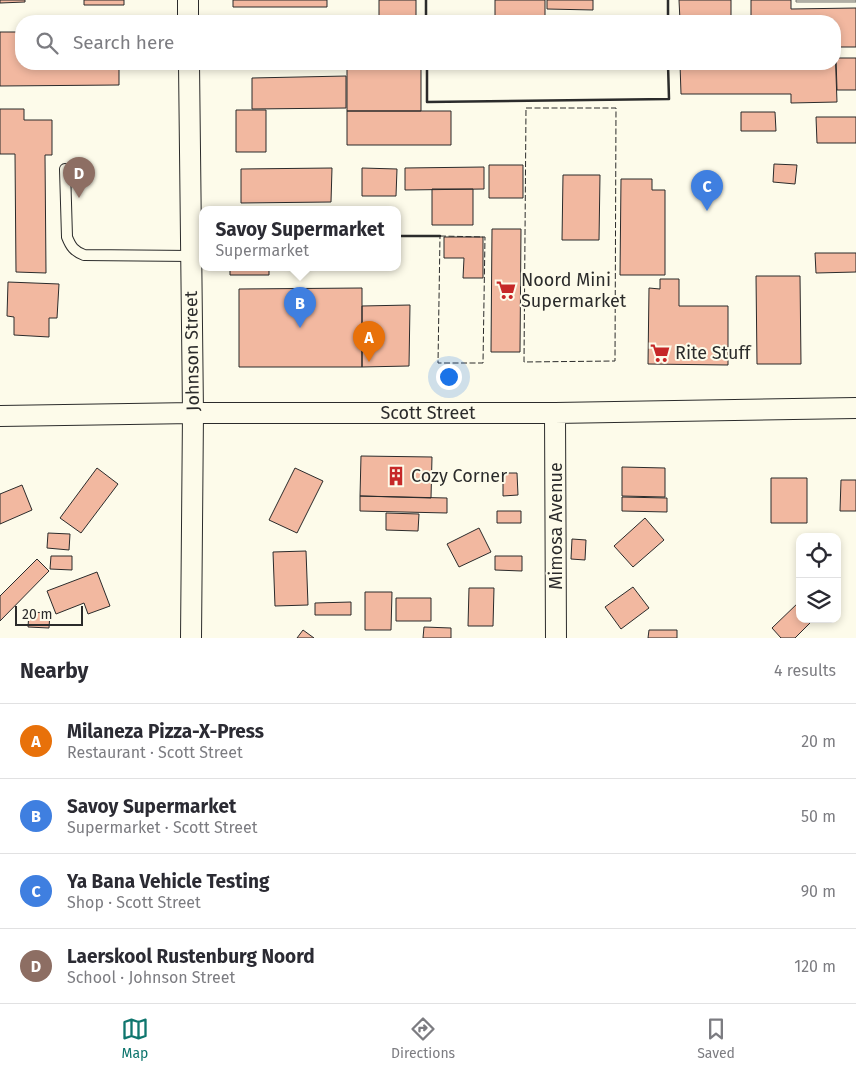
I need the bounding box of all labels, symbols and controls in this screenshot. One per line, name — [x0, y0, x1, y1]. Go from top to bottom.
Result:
search box — [15, 15, 841, 70]
icon: search — [33, 29, 61, 57]
text: Search here — [73, 31, 174, 54]
pin: D — [63, 157, 95, 198]
pin: C — [691, 170, 723, 211]
popup — [199, 206, 401, 271]
text: Savoy Supermarket — [215, 218, 385, 241]
text: Supermarket — [215, 241, 309, 260]
place label: Noord Mini Supermarket — [521, 269, 627, 312]
supermarket icon: Noord Mini Supermarket — [495, 279, 517, 301]
pin: B — [284, 287, 316, 328]
street label: Johnson Street — [180, 290, 204, 411]
pin: A — [353, 321, 385, 362]
supermarket icon: Rite Stuff — [649, 342, 671, 364]
place label: Rite Stuff — [675, 342, 753, 364]
your location — [436, 364, 462, 390]
street label: Scott Street — [380, 402, 476, 424]
street label: Mimosa Avenue — [545, 462, 567, 590]
building icon: Cozy Corner — [385, 465, 407, 487]
place label: Cozy Corner — [411, 465, 507, 487]
map controls — [796, 533, 841, 623]
button: locate — [796, 533, 841, 578]
button: layers — [796, 578, 841, 623]
scale bar — [15, 603, 82, 626]
text: 20 m — [22, 606, 52, 623]
text: Nearby — [20, 658, 88, 684]
text: 4 results — [774, 661, 836, 680]
text: Milaneza Pizza-X-Press — [67, 720, 264, 743]
text: A — [31, 732, 41, 751]
text: 20 m — [801, 732, 836, 751]
text: Restaurant · Scott Street — [67, 743, 243, 762]
text: Savoy Supermarket — [67, 795, 236, 818]
text: B — [31, 807, 41, 826]
text: 50 m — [801, 807, 836, 826]
text: Supermarket · Scott Street — [67, 818, 257, 837]
text: Ya Bana Vehicle Testing — [67, 870, 269, 893]
text: C — [31, 882, 41, 901]
text: 90 m — [801, 882, 836, 901]
text: Shop · Scott Street — [67, 893, 201, 912]
text: Laerskool Rustenburg Noord — [67, 945, 315, 968]
text: D — [31, 957, 41, 976]
text: 120 m — [794, 957, 836, 976]
text: School · Johnson Street — [67, 968, 235, 987]
tab: Map — [121, 1015, 149, 1062]
tab: Directions — [391, 1015, 455, 1062]
tab: Saved — [697, 1015, 735, 1062]

